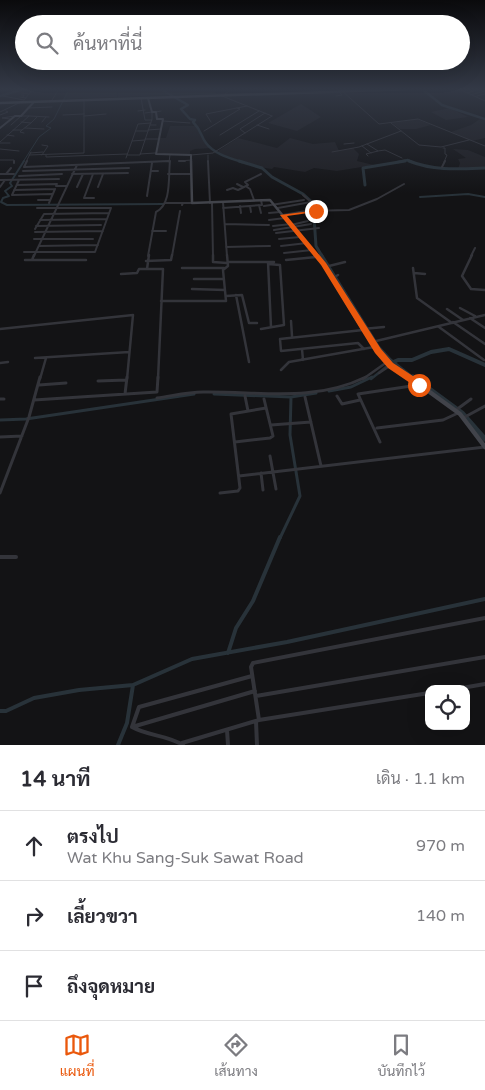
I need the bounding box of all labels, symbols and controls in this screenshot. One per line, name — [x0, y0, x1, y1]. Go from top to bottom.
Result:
search box — [15, 15, 470, 70]
icon: search — [33, 29, 61, 57]
text: ค้นหาที่นี่ — [73, 33, 142, 55]
route end — [305, 200, 328, 223]
route start — [408, 374, 431, 397]
map controls — [425, 685, 470, 730]
button: locate — [425, 685, 470, 730]
text: 14 นาที — [20, 767, 90, 792]
text: เดิน · 1.1 km — [376, 769, 465, 789]
text: ตรงไป — [67, 826, 119, 848]
icon: ahead — [20, 832, 48, 860]
text: 970 m — [416, 836, 465, 856]
text: Wat Khu Sang-Suk Sawat Road — [67, 848, 304, 868]
icon: right — [20, 902, 48, 930]
text: เลี้ยวขวา — [67, 906, 138, 928]
text: 140 m — [416, 906, 465, 926]
icon: arrive — [20, 972, 48, 1000]
text: ถึงจุดหมาย — [67, 976, 155, 998]
tab: แผนที่ — [60, 1031, 95, 1080]
tab: เส้นทาง — [214, 1031, 258, 1080]
tab: บันทึกไว้ — [377, 1031, 425, 1080]

